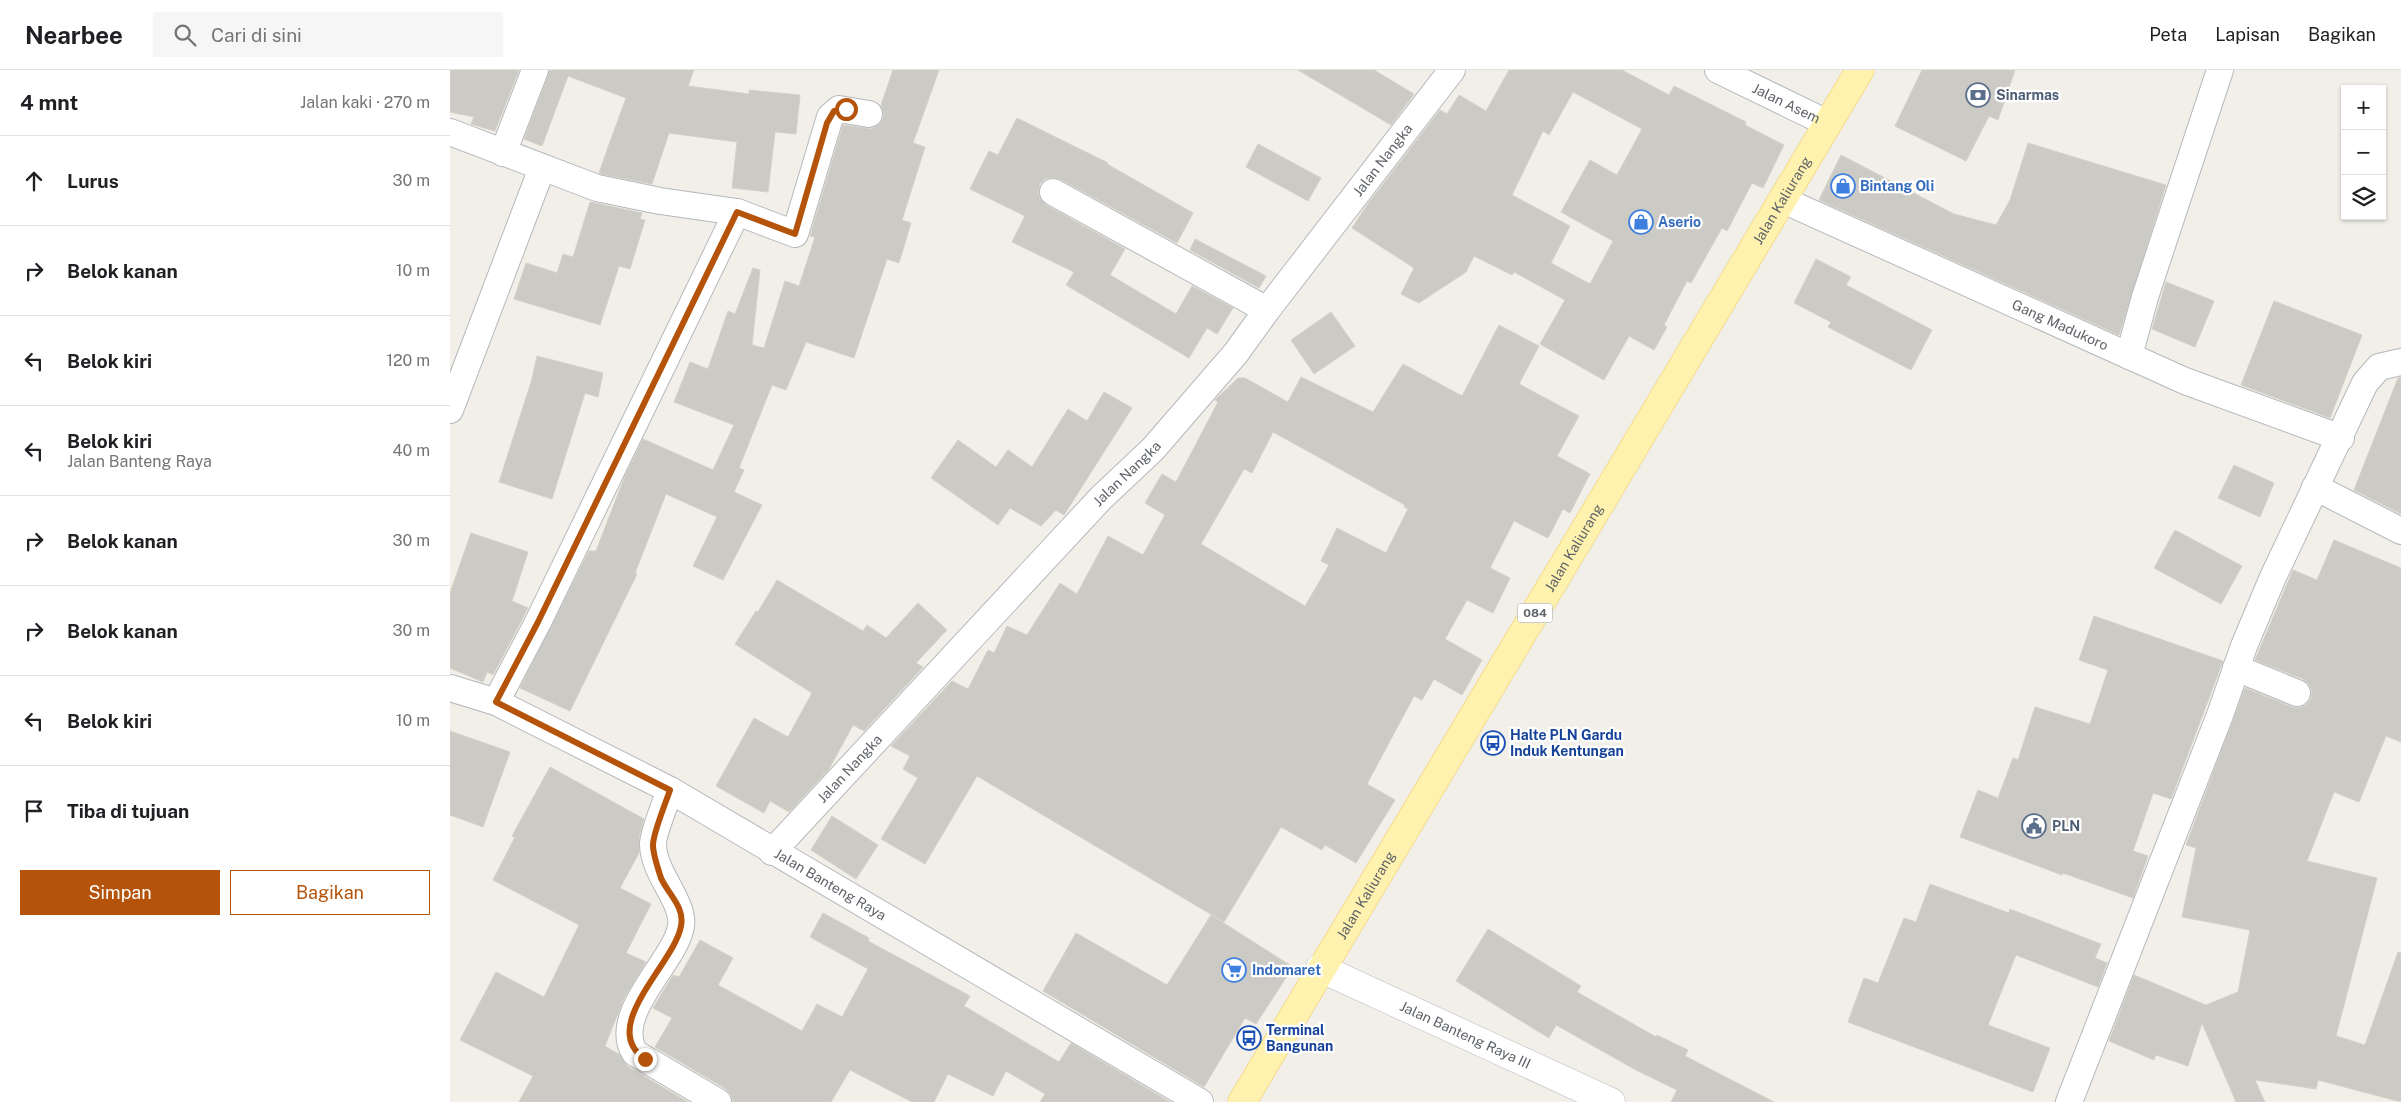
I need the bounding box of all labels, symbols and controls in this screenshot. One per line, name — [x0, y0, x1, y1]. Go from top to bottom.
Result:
search box — [153, 12, 503, 57]
text: Nearbee — [25, 21, 123, 49]
icon: search — [171, 21, 199, 49]
text: Cari di sini — [211, 24, 302, 46]
text: Peta — [2149, 24, 2187, 45]
text: Lapisan — [2215, 24, 2280, 45]
text: Bagikan — [2308, 24, 2376, 45]
street label: Jalan Asem — [1750, 80, 1823, 127]
bank icon: Sinarmas — [1965, 82, 1991, 108]
map controls — [2341, 85, 2386, 220]
button: + — [2341, 85, 2386, 130]
place label: Sinarmas — [1996, 87, 2059, 103]
text: 4 mnt — [20, 90, 78, 115]
text: Jalan kaki · 270 m — [300, 93, 430, 112]
route start — [835, 98, 858, 121]
street label: Jalan Nangka — [1350, 121, 1416, 199]
button: − — [2341, 130, 2386, 175]
street label: Jalan Kaliurang — [1750, 153, 1815, 247]
icon: ahead — [20, 167, 48, 195]
text: Lurus — [67, 170, 119, 192]
text: 30 m — [393, 171, 430, 190]
shop icon: Bintang Oli — [1830, 173, 1856, 199]
button: layers — [2341, 175, 2386, 220]
place label: Bintang Oli — [1860, 178, 1934, 194]
shop icon: Aserio — [1628, 209, 1654, 235]
place label: Aserio — [1658, 214, 1701, 230]
icon: right — [20, 257, 48, 285]
text: Belok kanan — [67, 260, 178, 282]
text: 10 m — [396, 261, 430, 280]
street label: Gang Madukoro — [2010, 296, 2111, 353]
icon: left — [20, 347, 48, 375]
text: Belok kiri — [67, 350, 152, 372]
text: 120 m — [386, 351, 430, 370]
text: Belok kiri — [67, 430, 152, 452]
icon: left — [20, 437, 48, 465]
street label: Jalan Nangka — [1090, 438, 1164, 509]
text: 40 m — [392, 441, 430, 460]
text: Jalan Banteng Raya — [67, 452, 212, 471]
street label: Jalan Kaliurang — [1541, 501, 1606, 595]
icon: right — [20, 527, 48, 555]
text: Belok kanan — [67, 530, 178, 552]
text: 30 m — [393, 531, 430, 550]
road number: 084 — [1518, 604, 1552, 622]
icon: right — [20, 617, 48, 645]
text: Belok kanan — [67, 620, 178, 642]
text: 30 m — [393, 621, 430, 640]
icon: left — [20, 707, 48, 735]
text: Belok kiri — [67, 710, 152, 732]
text: 10 m — [396, 711, 430, 730]
place label: Halte PLN Gardu Induk Kentungan — [1510, 727, 1624, 759]
bus stop icon: Halte PLN Gardu Induk Kentungan — [1480, 730, 1506, 756]
street label: Jalan Nangka — [814, 731, 885, 806]
icon: arrive — [20, 797, 48, 825]
text: Tiba di tujuan — [67, 800, 189, 822]
public building icon: PLN — [2021, 813, 2047, 839]
place label: PLN — [2052, 818, 2080, 834]
street label: Jalan Banteng Raya — [771, 845, 889, 923]
street label: Jalan Kaliurang — [1333, 848, 1398, 942]
button: Simpan — [20, 870, 220, 915]
button: Bagikan — [230, 870, 430, 915]
supermarket icon: Indomaret — [1221, 957, 1247, 983]
place label: Indomaret — [1252, 962, 1321, 978]
street label: Jalan Banteng Raya III — [1397, 998, 1533, 1072]
place label: Terminal Bangunan — [1266, 1022, 1333, 1054]
bus stop icon: Terminal Bangunan — [1236, 1025, 1262, 1051]
route end — [634, 1048, 657, 1071]

